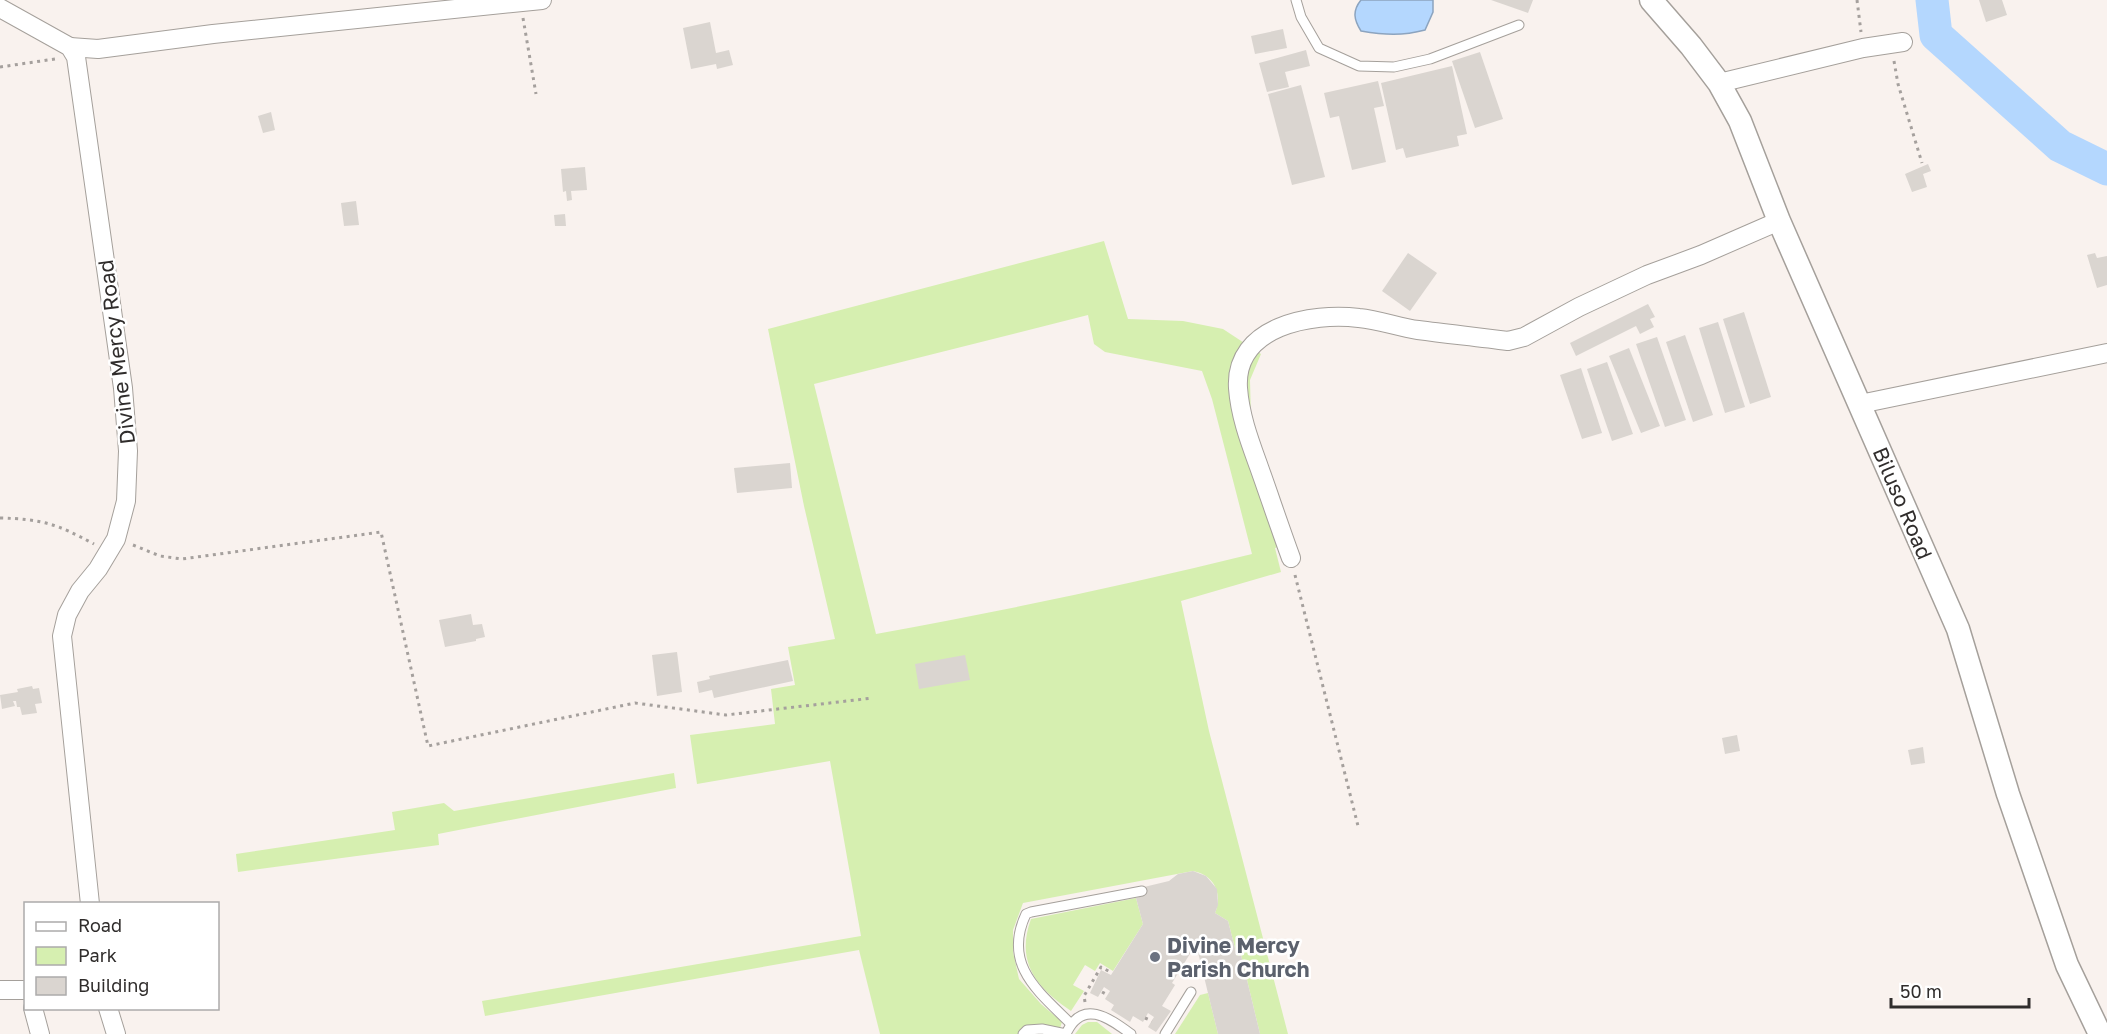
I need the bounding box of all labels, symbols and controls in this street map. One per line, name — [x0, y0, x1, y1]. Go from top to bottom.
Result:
street label: Divine Mercy Road — [92, 258, 140, 446]
street label: Biluso Road — [1868, 443, 1938, 563]
legend — [24, 902, 219, 1010]
text: Road — [78, 914, 122, 936]
place label: Divine Mercy Parish Church — [1167, 932, 1309, 982]
text: Park — [78, 944, 117, 966]
marker: Divine Mercy Parish Church — [1148, 950, 1162, 964]
scale bar — [1891, 971, 2029, 1009]
text: Building — [78, 974, 149, 996]
text: 50 m — [1900, 980, 1942, 1002]

